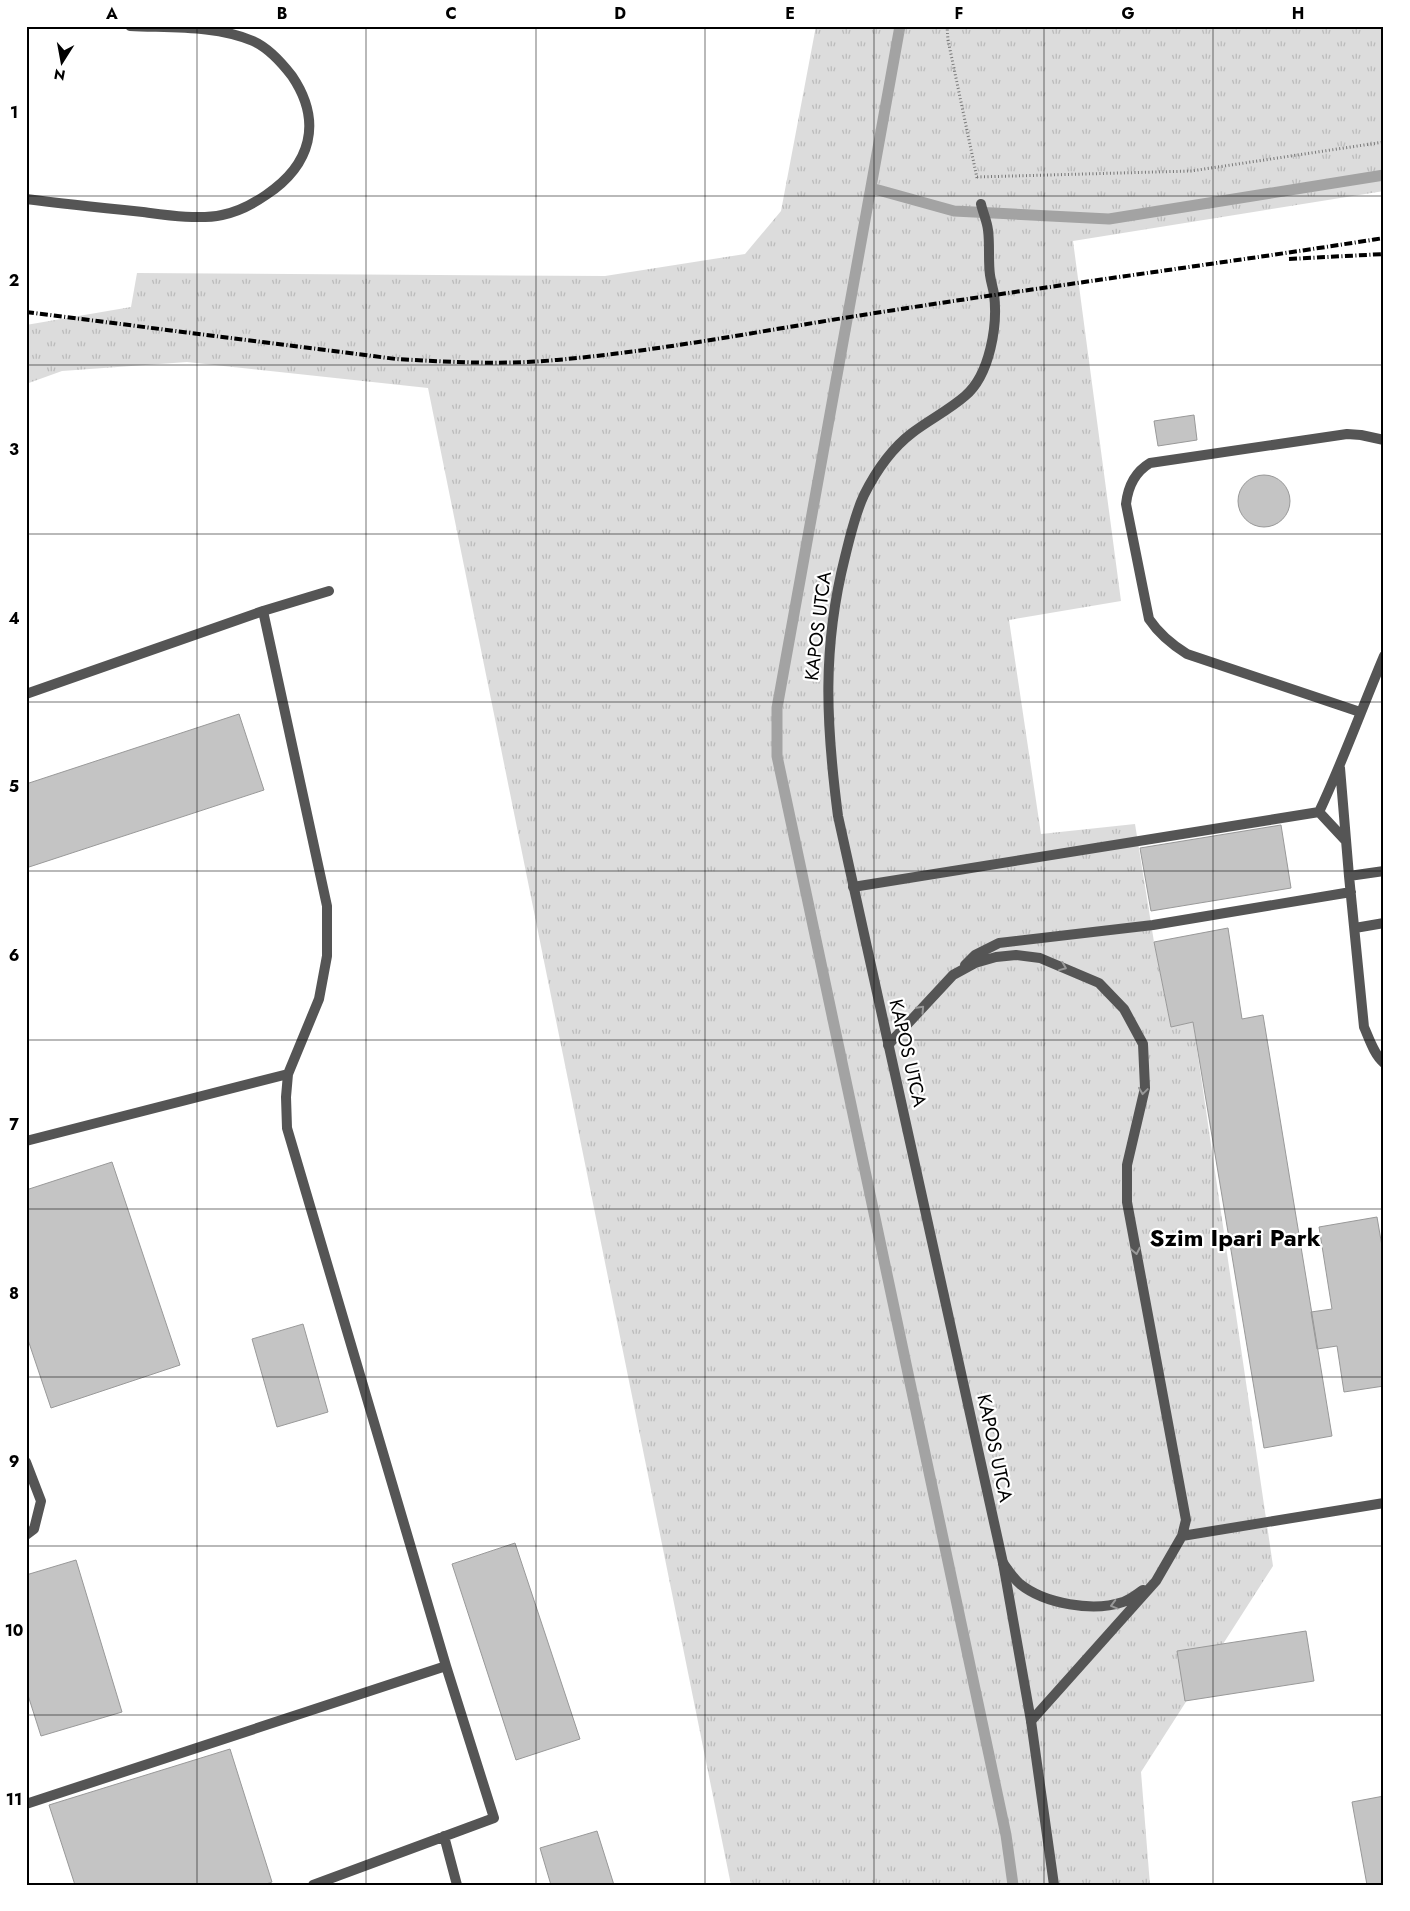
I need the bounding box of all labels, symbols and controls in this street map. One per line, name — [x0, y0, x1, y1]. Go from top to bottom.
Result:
text: A — [105, 2, 118, 25]
text: B — [277, 2, 287, 25]
text: C — [445, 2, 457, 25]
text: D — [614, 2, 626, 25]
text: E — [785, 2, 795, 25]
text: F — [955, 2, 963, 25]
text: G — [1121, 2, 1135, 25]
text: H — [1292, 2, 1304, 25]
north arrow — [38, 38, 88, 88]
text: N — [52, 64, 67, 86]
text: 1 — [10, 101, 18, 124]
text: 2 — [9, 269, 19, 292]
text: 3 — [9, 438, 19, 461]
street label: KAPOS UTCA — [798, 569, 838, 682]
text: 4 — [8, 607, 20, 630]
text: 5 — [9, 775, 19, 798]
text: 6 — [9, 944, 19, 967]
one-way arrow — [1058, 961, 1067, 971]
street label: KAPOS UTCA — [882, 996, 934, 1110]
one-way arrow — [915, 1006, 924, 1015]
one-way arrow — [1139, 1087, 1149, 1096]
text: 7 — [9, 1113, 19, 1136]
district label: Szim Ipari Park — [1149, 1220, 1321, 1255]
one-way arrow — [1131, 1246, 1141, 1255]
text: 8 — [9, 1282, 19, 1305]
street label: KAPOS UTCA — [970, 1391, 1020, 1505]
text: 9 — [9, 1450, 19, 1473]
one-way arrow — [1111, 1599, 1119, 1609]
text: 10 — [5, 1619, 23, 1642]
text: 11 — [6, 1788, 22, 1811]

